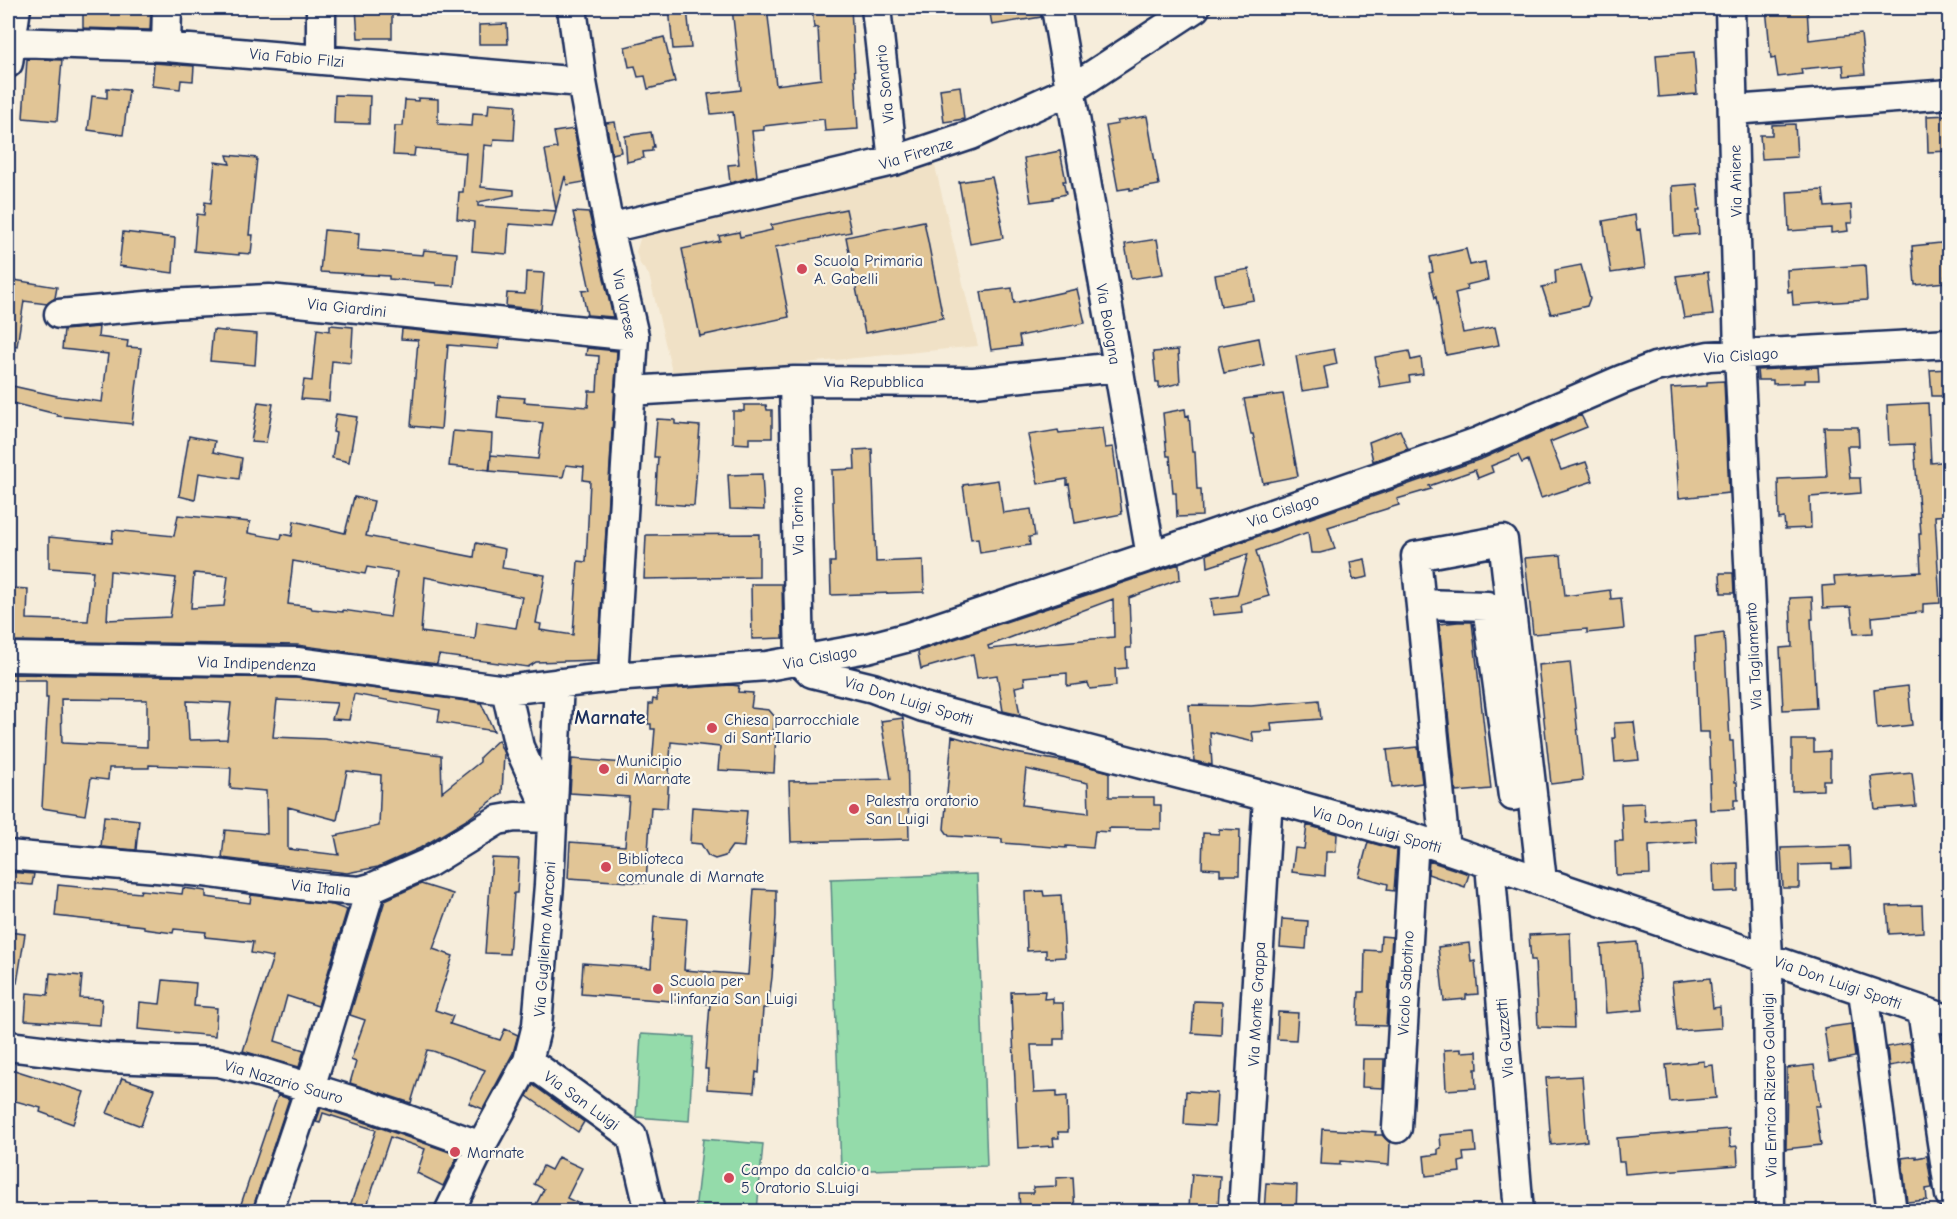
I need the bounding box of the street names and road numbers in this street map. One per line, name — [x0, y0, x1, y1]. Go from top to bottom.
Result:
street label: Via Sondrio — [872, 44, 898, 124]
street label: Via Fabio Filzi — [249, 45, 345, 71]
street label: Via Firenze — [877, 134, 955, 174]
street label: Via Aniene — [1726, 145, 1746, 217]
street label: Via Varese — [608, 268, 640, 340]
street label: Via Bologna — [1092, 282, 1124, 366]
street label: Via Giardini — [306, 295, 387, 321]
street label: Via Cislago — [1703, 344, 1779, 368]
street label: Via Repubblica — [824, 373, 924, 391]
street label: Via Torino — [788, 487, 808, 555]
street label: Via Cislago — [1245, 490, 1322, 532]
street label: Via Tagliamento — [1742, 602, 1766, 710]
street label: Via Cislago — [782, 643, 858, 673]
street label: Via Indipendenza — [197, 653, 317, 675]
street label: Via Don Luigi Spotti — [842, 673, 975, 729]
street label: Via Don Luigi Spotti — [1310, 803, 1444, 857]
street label: Via Guglielmo Marconi — [531, 861, 559, 1017]
street label: Via Italia — [290, 876, 352, 900]
street label: Vicolo Sabotino — [1394, 930, 1418, 1036]
street label: Via Monte Grappa — [1245, 941, 1269, 1067]
street label: Via Don Luigi Spotti — [1771, 953, 1904, 1013]
street label: Via Enrico Riziero Galvaligi — [1759, 993, 1781, 1177]
street label: Via Guzzetti — [1493, 997, 1517, 1078]
street label: Via Nazario Sauro — [222, 1056, 345, 1108]
street label: Via San Luigi — [540, 1067, 623, 1134]

